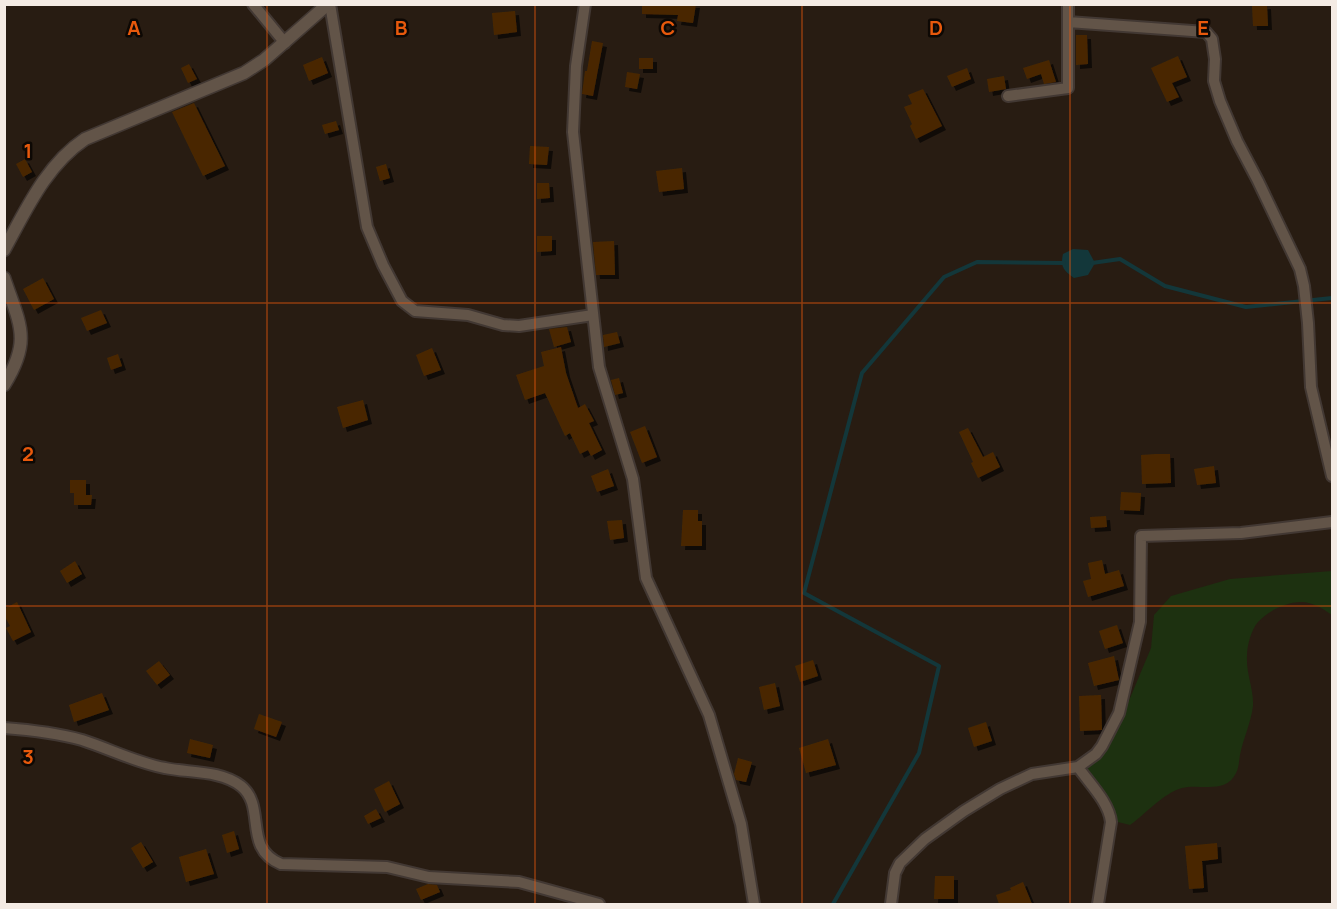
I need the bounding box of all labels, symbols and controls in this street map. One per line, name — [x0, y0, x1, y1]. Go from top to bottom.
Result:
text: A — [127, 14, 141, 41]
text: B — [395, 14, 408, 41]
text: C — [661, 14, 675, 41]
text: D — [929, 14, 943, 41]
text: E — [1197, 14, 1209, 41]
text: 1 — [24, 137, 32, 164]
text: 2 — [22, 440, 34, 467]
text: 3 — [22, 743, 34, 770]

